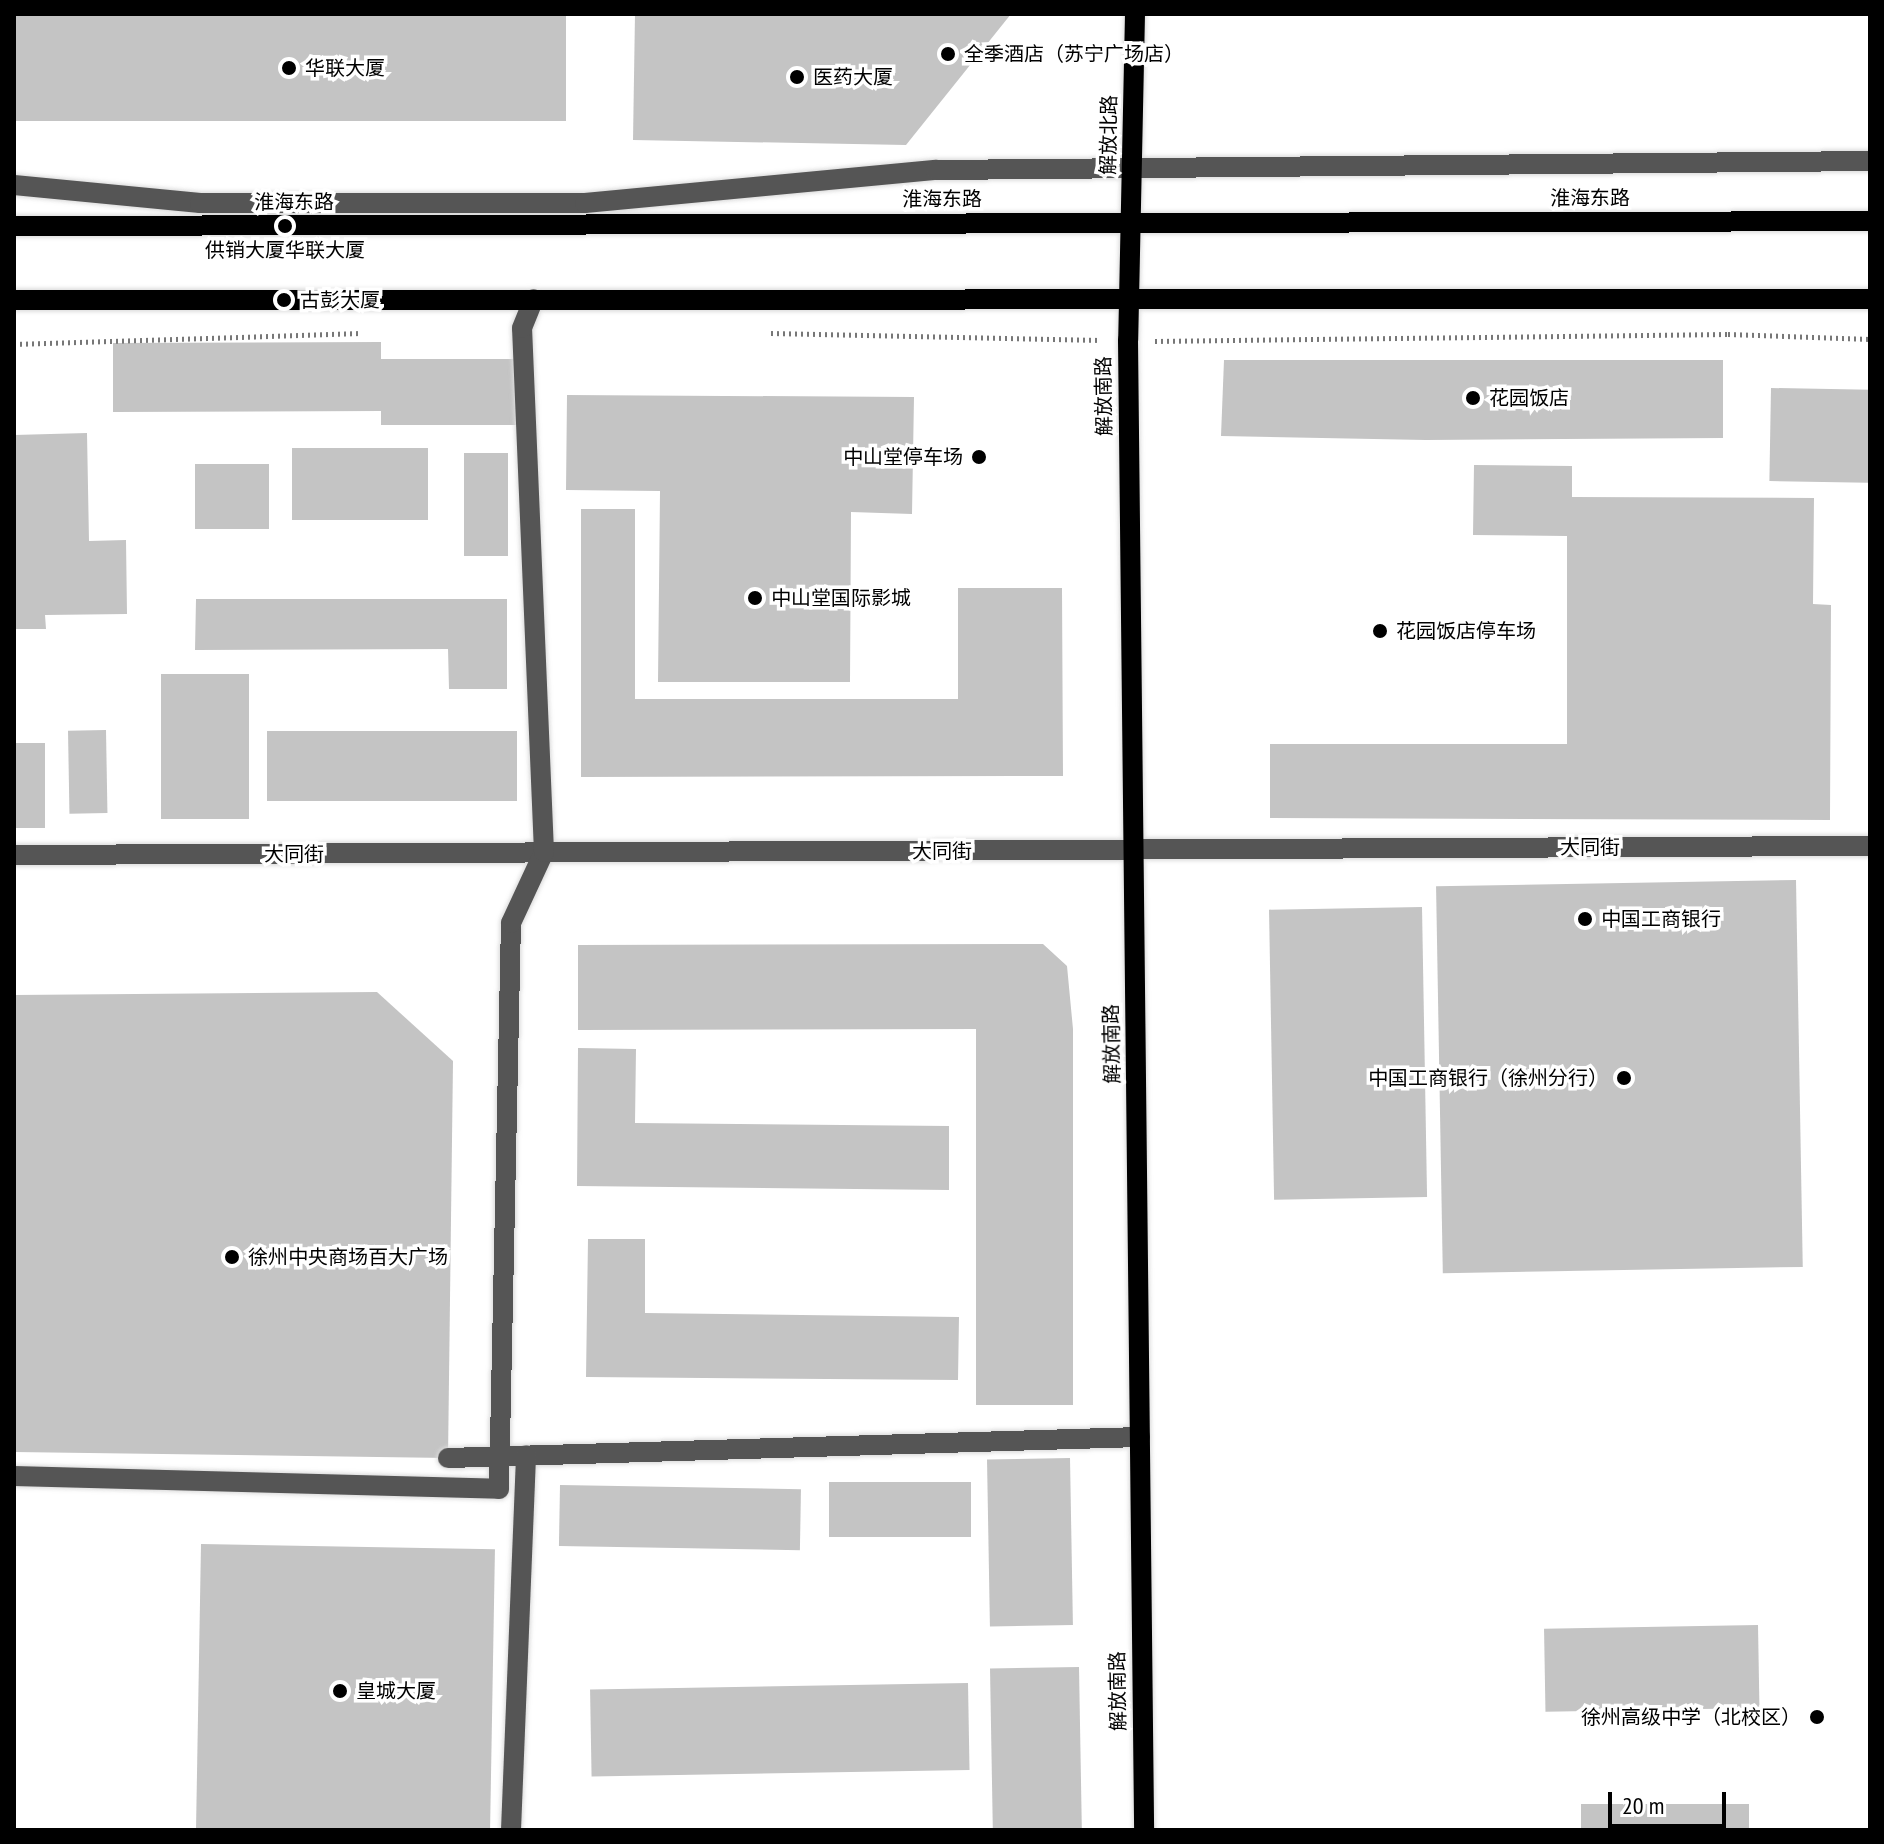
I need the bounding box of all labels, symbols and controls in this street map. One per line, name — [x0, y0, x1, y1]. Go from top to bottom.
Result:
place label: 全季酒店（苏宁广场店） — [964, 42, 1184, 66]
marker: 全季酒店（苏宁广场店） — [939, 45, 957, 63]
place label: 华联大厦 — [305, 56, 385, 80]
marker: 华联大厦 — [280, 59, 298, 77]
place label: 医药大厦 — [813, 65, 893, 89]
marker: 医药大厦 — [788, 68, 806, 86]
street label: 解放北路 — [1096, 95, 1122, 175]
street label: 淮海东路 — [1550, 186, 1630, 210]
street label: 淮海东路 — [902, 187, 982, 211]
street label: 淮海东路 — [254, 190, 334, 214]
marker: 供销大厦华联大厦 — [276, 217, 294, 235]
place label: 供销大厦华联大厦 — [205, 238, 365, 262]
place label: 古彭大厦 — [300, 288, 380, 312]
marker: 古彭大厦 — [275, 291, 293, 309]
street label: 解放南路 — [1091, 356, 1117, 436]
place label: 花园饭店 — [1489, 386, 1569, 410]
marker: 花园饭店 — [1464, 389, 1482, 407]
place label: 中山堂停车场 — [843, 445, 963, 469]
marker: 中山堂停车场 — [970, 448, 988, 466]
place label: 中山堂国际影城 — [771, 586, 911, 610]
marker: 中山堂国际影城 — [746, 589, 764, 607]
place label: 花园饭店停车场 — [1396, 619, 1536, 643]
marker: 花园饭店停车场 — [1371, 622, 1389, 640]
street label: 大同街 — [1560, 835, 1620, 859]
street label: 大同街 — [912, 839, 972, 863]
street label: 大同街 — [264, 842, 324, 866]
place label: 中国工商银行 — [1601, 907, 1721, 931]
marker: 中国工商银行 — [1576, 910, 1594, 928]
street label: 解放南路 — [1099, 1004, 1125, 1084]
place label: 中国工商银行（徐州分行） — [1368, 1066, 1608, 1090]
marker: 中国工商银行（徐州分行） — [1615, 1069, 1633, 1087]
place label: 徐州中央商场百大广场 — [248, 1245, 448, 1269]
marker: 徐州中央商场百大广场 — [223, 1248, 241, 1266]
street label: 解放南路 — [1105, 1651, 1131, 1731]
place label: 皇城大厦 — [356, 1679, 436, 1703]
marker: 皇城大厦 — [331, 1682, 349, 1700]
place label: 徐州高级中学（北校区） — [1581, 1705, 1801, 1729]
marker: 徐州高级中学（北校区） — [1808, 1708, 1826, 1726]
scale bar — [1612, 1776, 1730, 1826]
text: 20 m — [1622, 1790, 1664, 1821]

